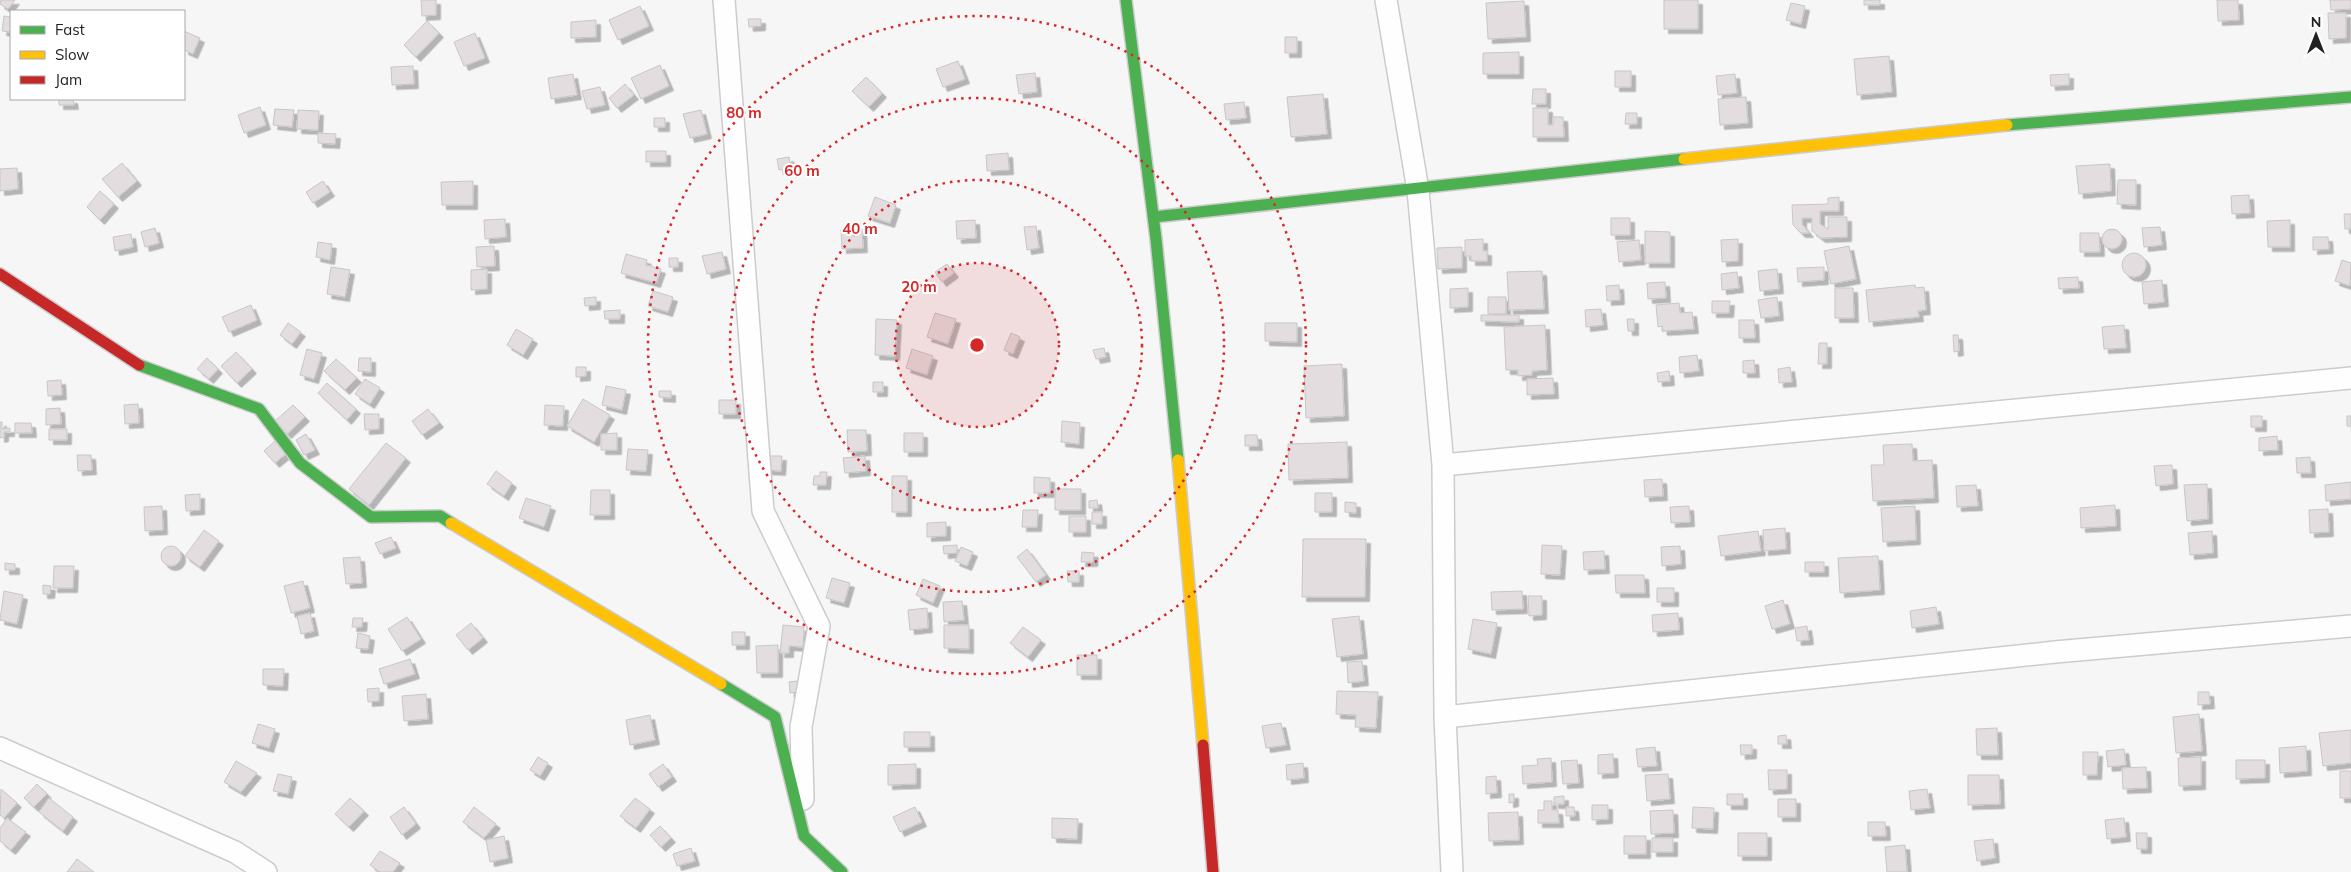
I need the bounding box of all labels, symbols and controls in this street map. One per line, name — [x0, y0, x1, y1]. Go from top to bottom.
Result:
legend — [10, 10, 185, 100]
north arrow — [2291, 10, 2341, 60]
text: N — [2311, 13, 2321, 31]
text: Fast — [55, 20, 85, 39]
text: Slow — [55, 45, 89, 64]
text: Jam — [55, 70, 82, 89]
text: 80 m — [726, 103, 762, 122]
text: 60 m — [784, 161, 820, 180]
text: 40 m — [842, 219, 878, 238]
text: 20 m — [901, 277, 937, 296]
centre of rings — [968, 336, 986, 354]

